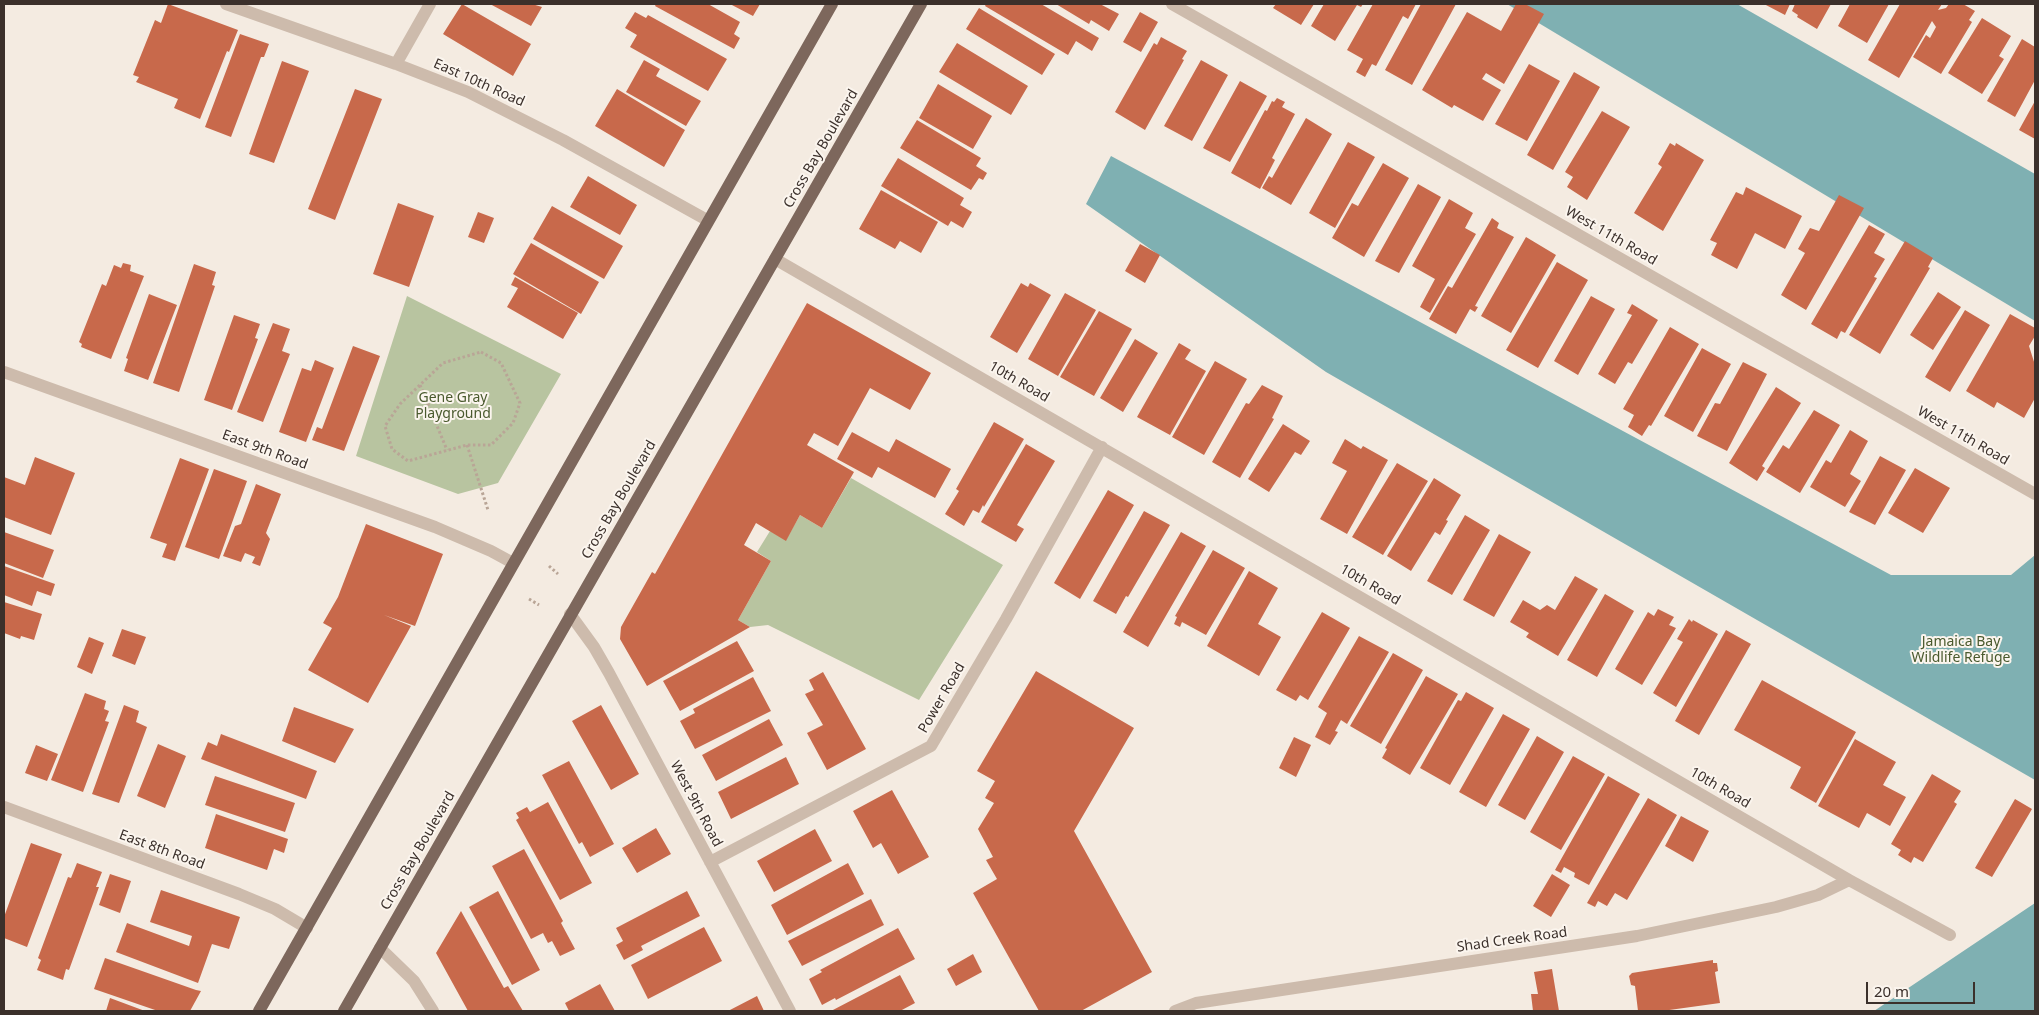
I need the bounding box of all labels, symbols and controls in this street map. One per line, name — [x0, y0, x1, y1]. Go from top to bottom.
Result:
street label: East 10th Road — [431, 55, 527, 111]
street label: Cross Bay Boulevard — [780, 87, 862, 211]
street label: West 11th Road — [1562, 203, 1660, 269]
street label: 10th Road — [986, 358, 1052, 406]
park label: Gene Gray Playground — [415, 390, 491, 422]
street label: West 11th Road — [1914, 403, 2012, 469]
street label: East 9th Road — [220, 427, 310, 473]
street label: Cross Bay Boulevard — [578, 438, 660, 562]
street label: 10th Road — [1337, 561, 1403, 609]
park label: Jamaica Bay Wildlife Refuge — [1911, 634, 2011, 666]
street label: Power Road — [915, 660, 969, 736]
street label: West 9th Road — [666, 758, 726, 850]
street label: 10th Road — [1687, 764, 1753, 812]
street label: Cross Bay Boulevard — [377, 789, 459, 913]
street label: East 8th Road — [117, 827, 207, 873]
street label: Shad Creek Road — [1456, 924, 1568, 956]
scale bar — [1869, 972, 1978, 1004]
text: 20 m — [1874, 981, 1909, 1001]

